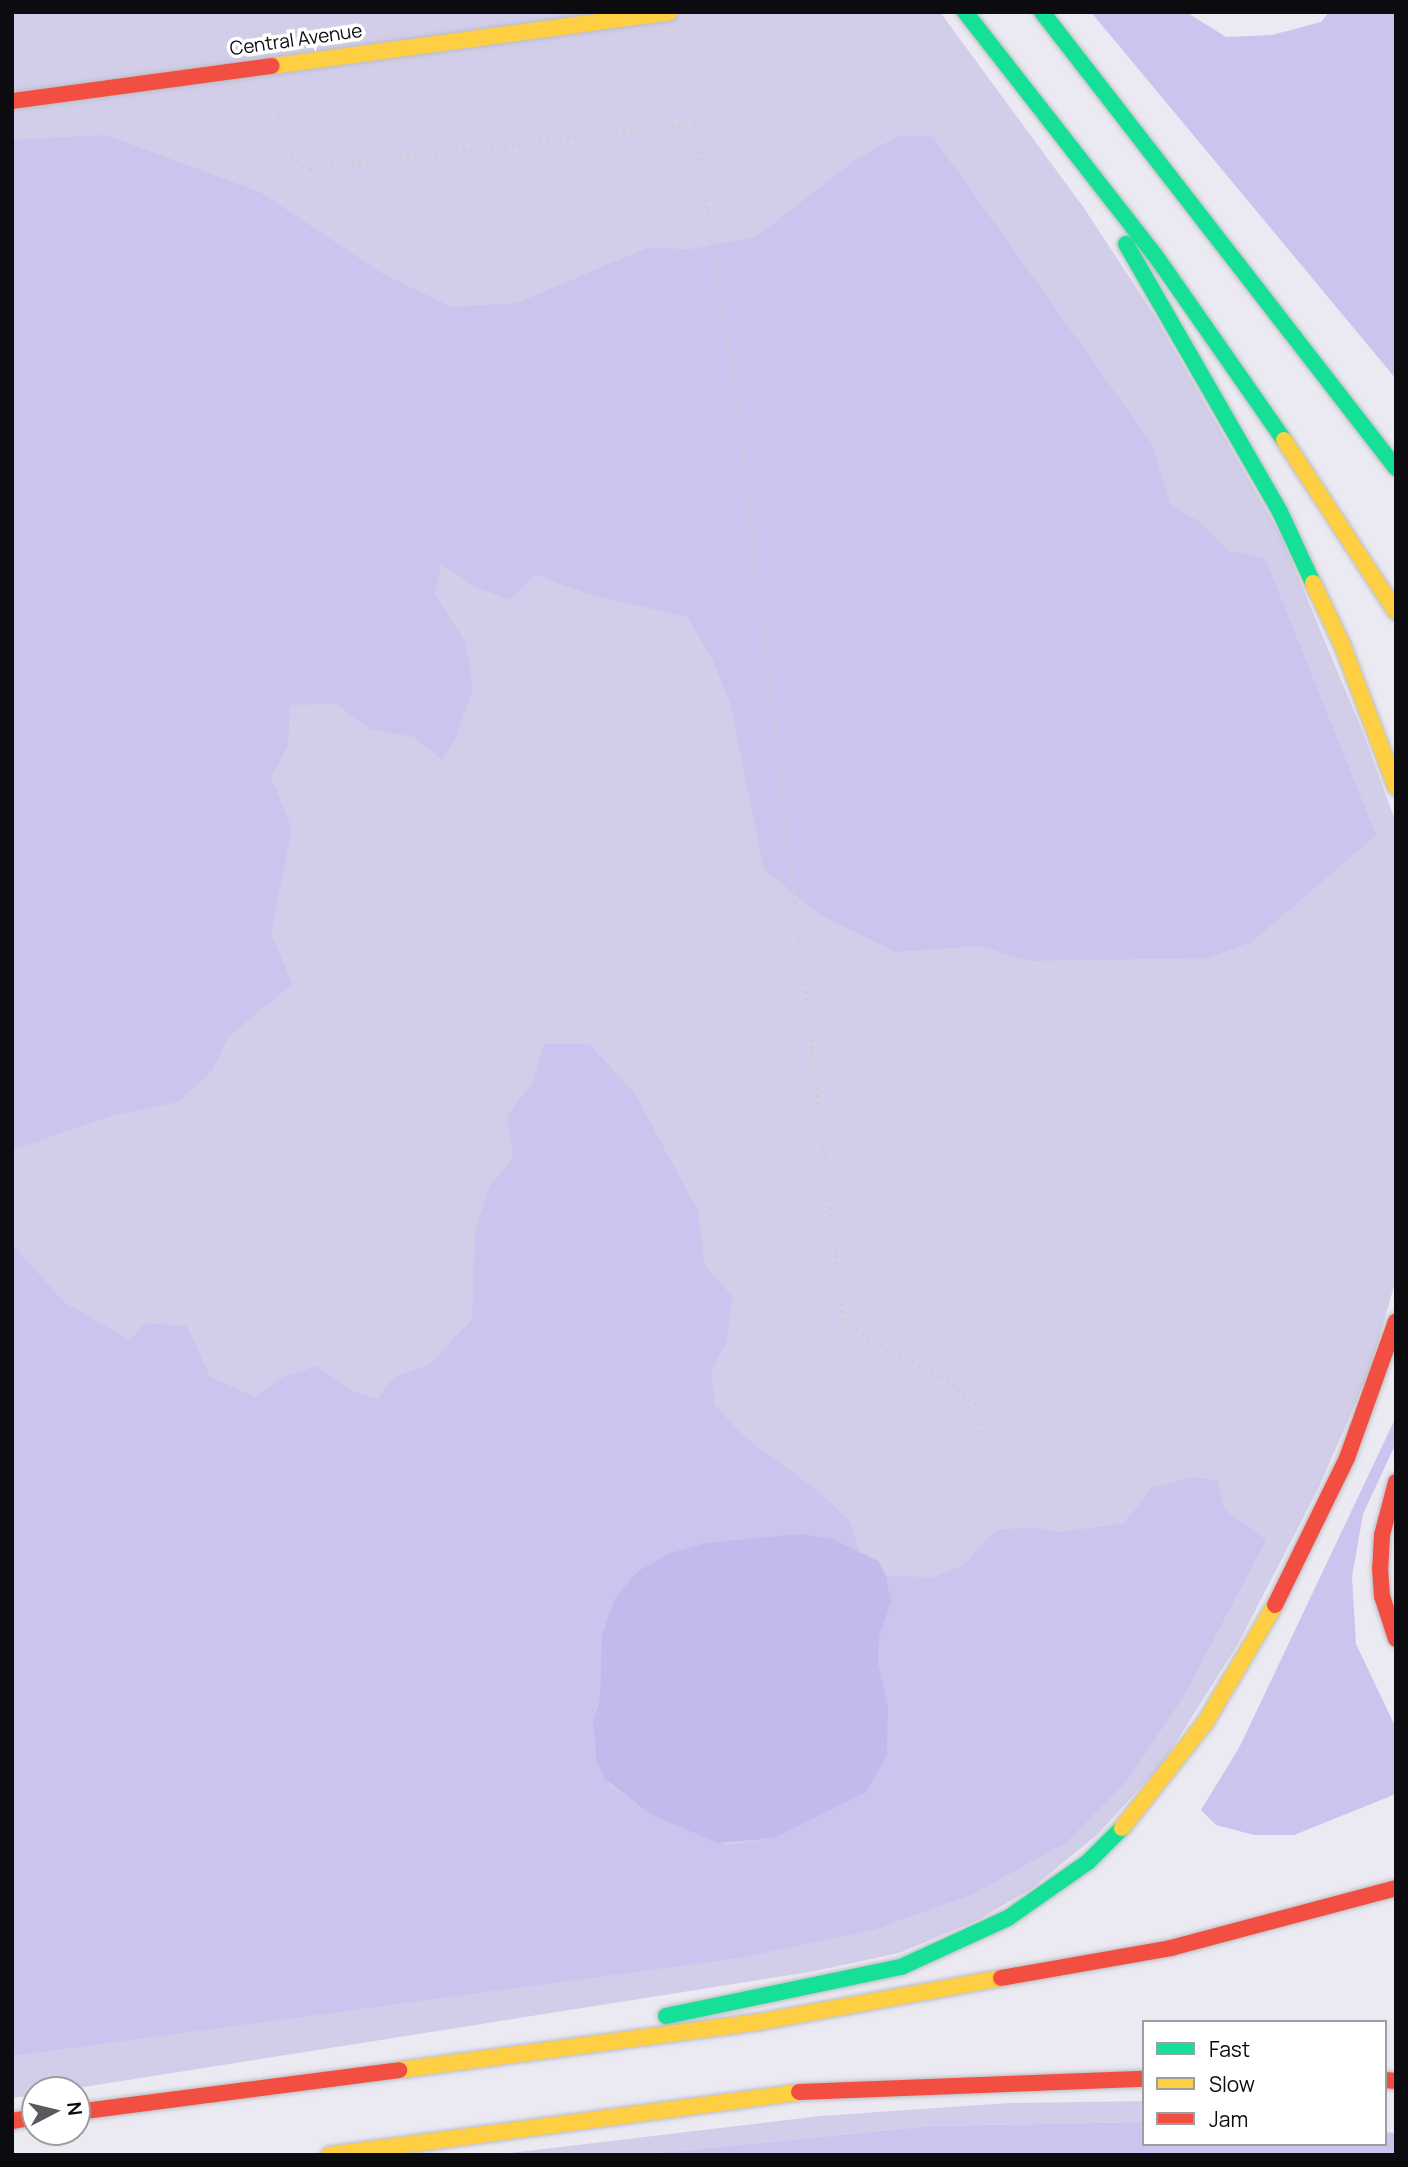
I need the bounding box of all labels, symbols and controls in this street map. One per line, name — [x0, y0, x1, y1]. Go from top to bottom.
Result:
street label: Central Avenue — [228, 19, 364, 61]
legend — [1142, 2020, 1387, 2146]
text: Fast — [1209, 2035, 1250, 2063]
text: Slow — [1209, 2070, 1255, 2098]
north arrow — [21, 2076, 91, 2146]
text: N — [61, 2100, 89, 2117]
text: Jam — [1209, 2105, 1248, 2133]

